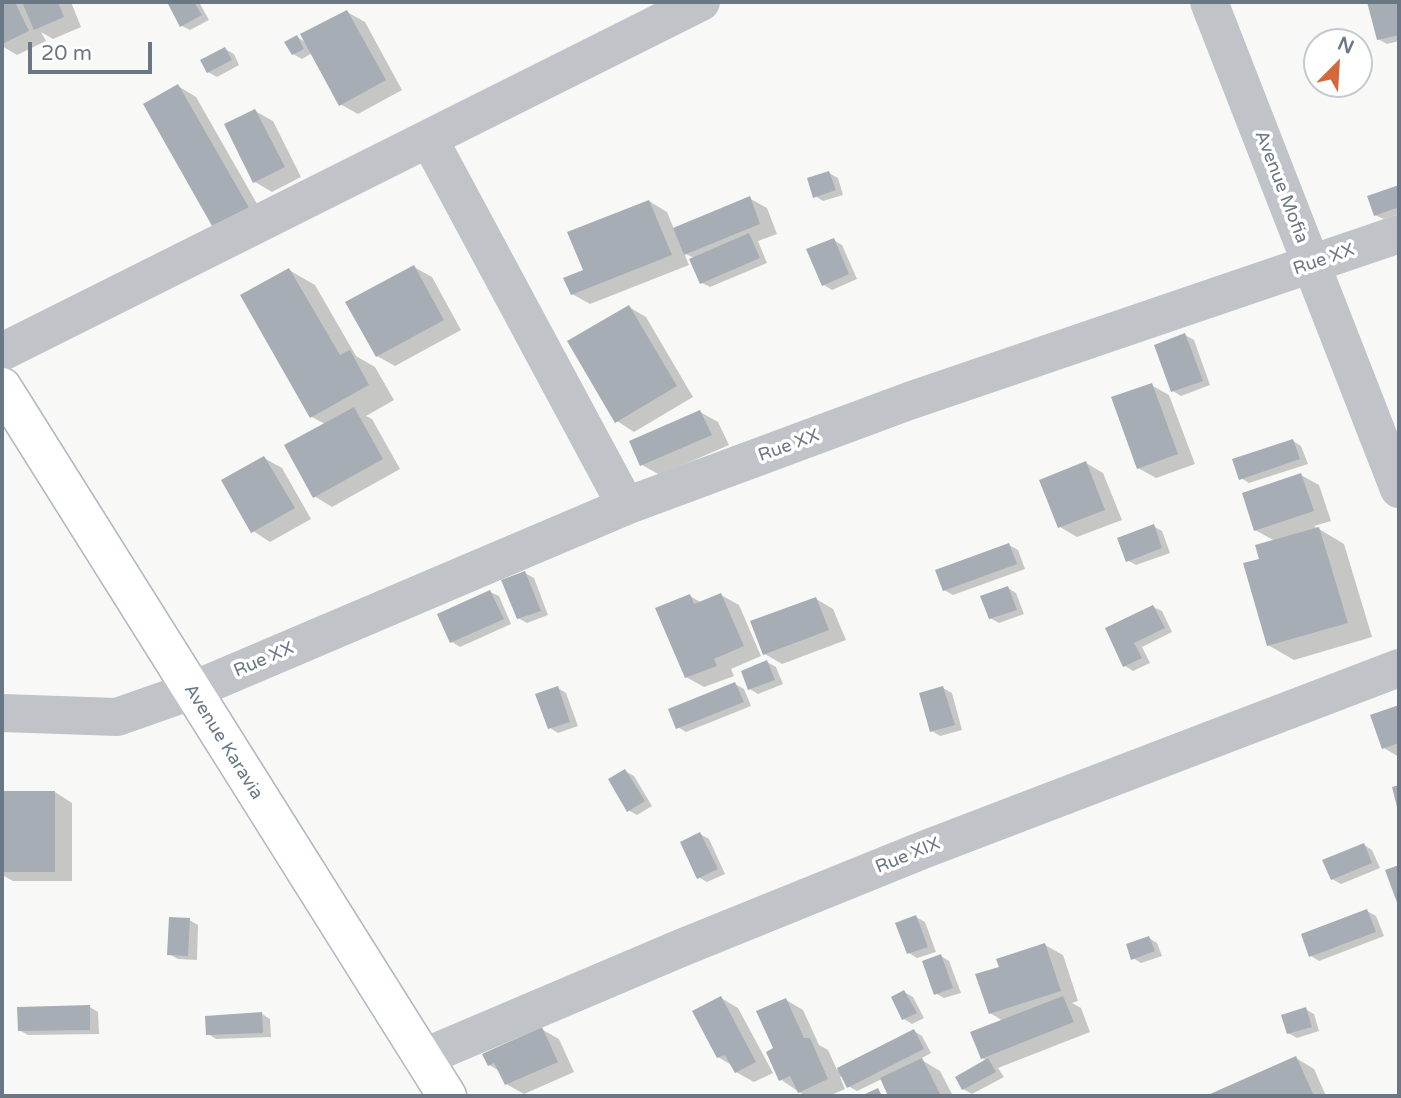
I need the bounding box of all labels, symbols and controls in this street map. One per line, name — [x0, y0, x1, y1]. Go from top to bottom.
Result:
scale bar — [32, 28, 156, 72]
north arrow — [1303, 28, 1373, 98]
text: N — [1334, 32, 1357, 59]
text: 20 m — [41, 41, 92, 66]
street label: Avenue Mofia — [1250, 128, 1312, 246]
street label: Rue XX — [1291, 239, 1357, 281]
street label: Rue XX — [756, 425, 822, 467]
street label: Rue XX — [231, 638, 297, 682]
street label: Avenue Karavia — [179, 680, 267, 804]
street label: Rue XIX — [872, 833, 944, 879]

